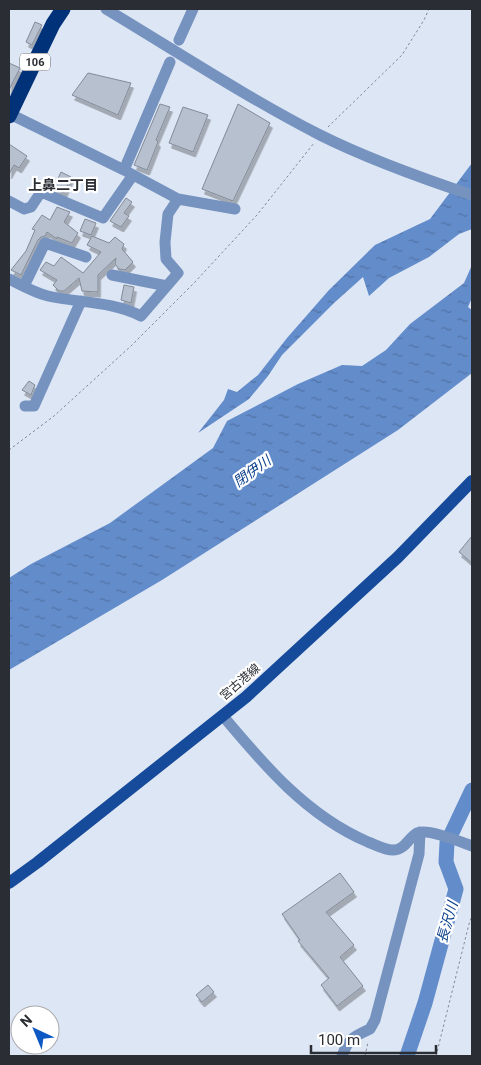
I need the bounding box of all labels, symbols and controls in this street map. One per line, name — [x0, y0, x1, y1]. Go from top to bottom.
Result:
road number: 106 — [20, 54, 50, 70]
district label: 上鼻二丁目 — [28, 177, 98, 193]
water label: 閉伊川 — [230, 451, 275, 490]
street label: 宮古港線 — [217, 661, 263, 703]
water label: 長沢川 — [434, 898, 461, 944]
north arrow — [10, 1005, 60, 1055]
text: N — [17, 1011, 35, 1030]
scale bar — [311, 1022, 436, 1054]
text: 100 m — [318, 1031, 360, 1049]

